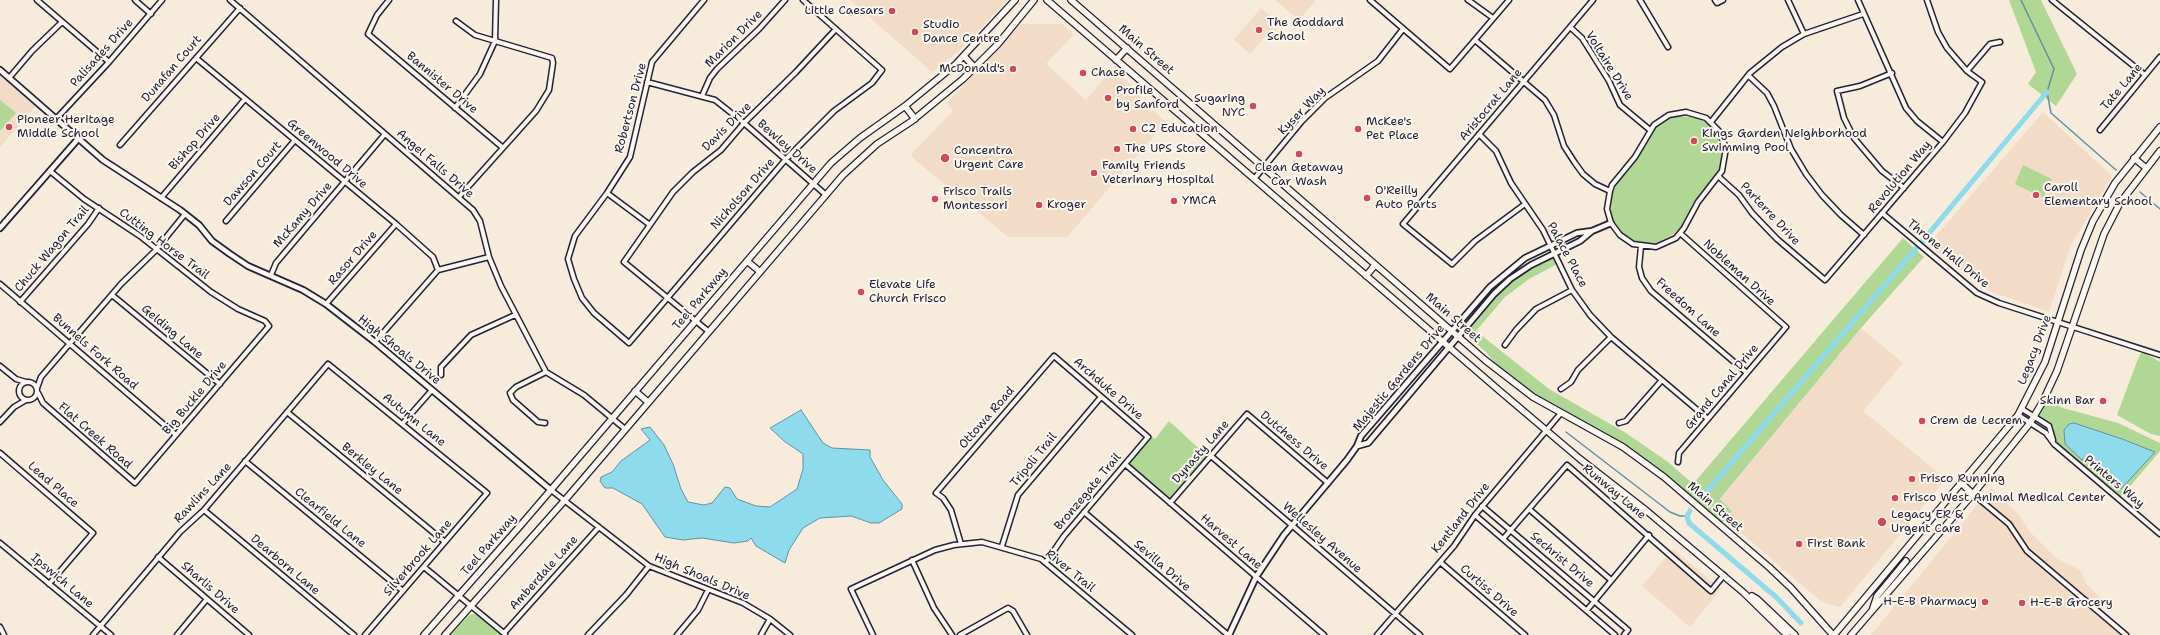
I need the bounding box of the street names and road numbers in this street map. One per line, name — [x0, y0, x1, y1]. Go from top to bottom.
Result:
street label: Marion Drive — [702, 7, 766, 71]
street label: Palisades Drive — [67, 16, 137, 90]
street label: Main Street — [1115, 22, 1177, 78]
street label: Voltaire Drive — [1582, 29, 1636, 103]
street label: Dunafan Court — [139, 33, 205, 105]
street label: Bannister Drive — [403, 49, 481, 117]
street label: Robertson Drive — [612, 61, 650, 155]
street label: Tate Lane — [2098, 61, 2146, 113]
street label: Aristocrat Lane — [1457, 66, 1525, 144]
street label: Kyser Way — [1276, 84, 1328, 138]
street label: Davis Drive — [699, 99, 755, 155]
street label: Bishop Drive — [166, 111, 224, 173]
street label: Greenwood Drive — [284, 116, 370, 192]
street label: Bewley Drive — [754, 117, 820, 177]
street label: Angel Falls Drive — [393, 126, 477, 202]
street label: Revolution Way — [1865, 138, 1935, 216]
street label: Dawson Court — [221, 139, 285, 209]
street label: Nicholson Drive — [708, 155, 778, 233]
street label: McKamy Drive — [270, 179, 336, 251]
street label: Parterre Drive — [1737, 179, 1803, 249]
street label: Chuck Wagon Trail — [12, 203, 92, 295]
street label: Cutting Horse Trail — [116, 205, 212, 283]
street label: Throne Hall Drive — [1904, 216, 1992, 292]
street label: Palace Place — [1544, 220, 1590, 290]
street label: Rasor Drive — [325, 228, 381, 288]
street label: Nobleman Drive — [1700, 237, 1778, 309]
street label: Teel Parkway — [670, 265, 730, 333]
street label: Freedom Lane — [1653, 275, 1723, 341]
street label: Main Street — [1422, 290, 1484, 346]
street label: Gelding Lane — [138, 302, 206, 362]
street label: Bunnels Fork Road — [49, 311, 141, 393]
street label: High Shoals Drive — [355, 312, 443, 388]
street label: Legacy Drive — [2015, 313, 2055, 387]
street label: Majestic Gardens Drive — [1350, 322, 1448, 434]
street label: Grand Canal Drive — [1682, 341, 1762, 433]
street label: Archduke Drive — [1070, 355, 1146, 423]
street label: Big Buckle Drive — [160, 358, 230, 438]
street label: Ottowa Road — [956, 384, 1018, 452]
street label: Autumn Lane — [379, 390, 449, 450]
street label: Flat Creek Road — [55, 400, 135, 472]
street label: Dutchess Drive — [1257, 408, 1331, 474]
street label: Dynasty Lane — [1170, 417, 1232, 487]
street label: Tripoli Trail — [1008, 430, 1060, 490]
street label: Berkley Lane — [338, 440, 406, 498]
street label: Bronzegate Trail — [1052, 451, 1124, 533]
street label: Printers Way — [2081, 453, 2147, 511]
street label: Lead Place — [25, 459, 81, 511]
street label: Rawlins Lane — [171, 460, 235, 526]
street label: Runway Lane — [1579, 461, 1649, 523]
street label: Main Street — [1684, 479, 1746, 535]
street label: Kentland Drive — [1429, 480, 1493, 556]
street label: Clearfield Lane — [291, 485, 369, 551]
street label: Wellesley Avenue — [1279, 500, 1365, 576]
street label: Teel Parkway — [458, 511, 520, 579]
street label: Harvest Lane — [1197, 511, 1265, 573]
street label: Silverbrook Lane — [381, 517, 455, 599]
street label: Sechrist Drive — [1527, 529, 1597, 591]
street label: Dearborn Lane — [247, 532, 323, 598]
street label: Amberdale Lane — [507, 533, 581, 613]
street label: Sevilla Drive — [1131, 537, 1193, 595]
street label: River Trail — [1042, 547, 1098, 595]
street label: High Shoals Drive — [652, 550, 752, 604]
street label: Ipswich Lane — [28, 551, 96, 611]
street label: Sharlis Drive — [178, 559, 242, 617]
street label: Curtiss Drive — [1457, 562, 1521, 620]

